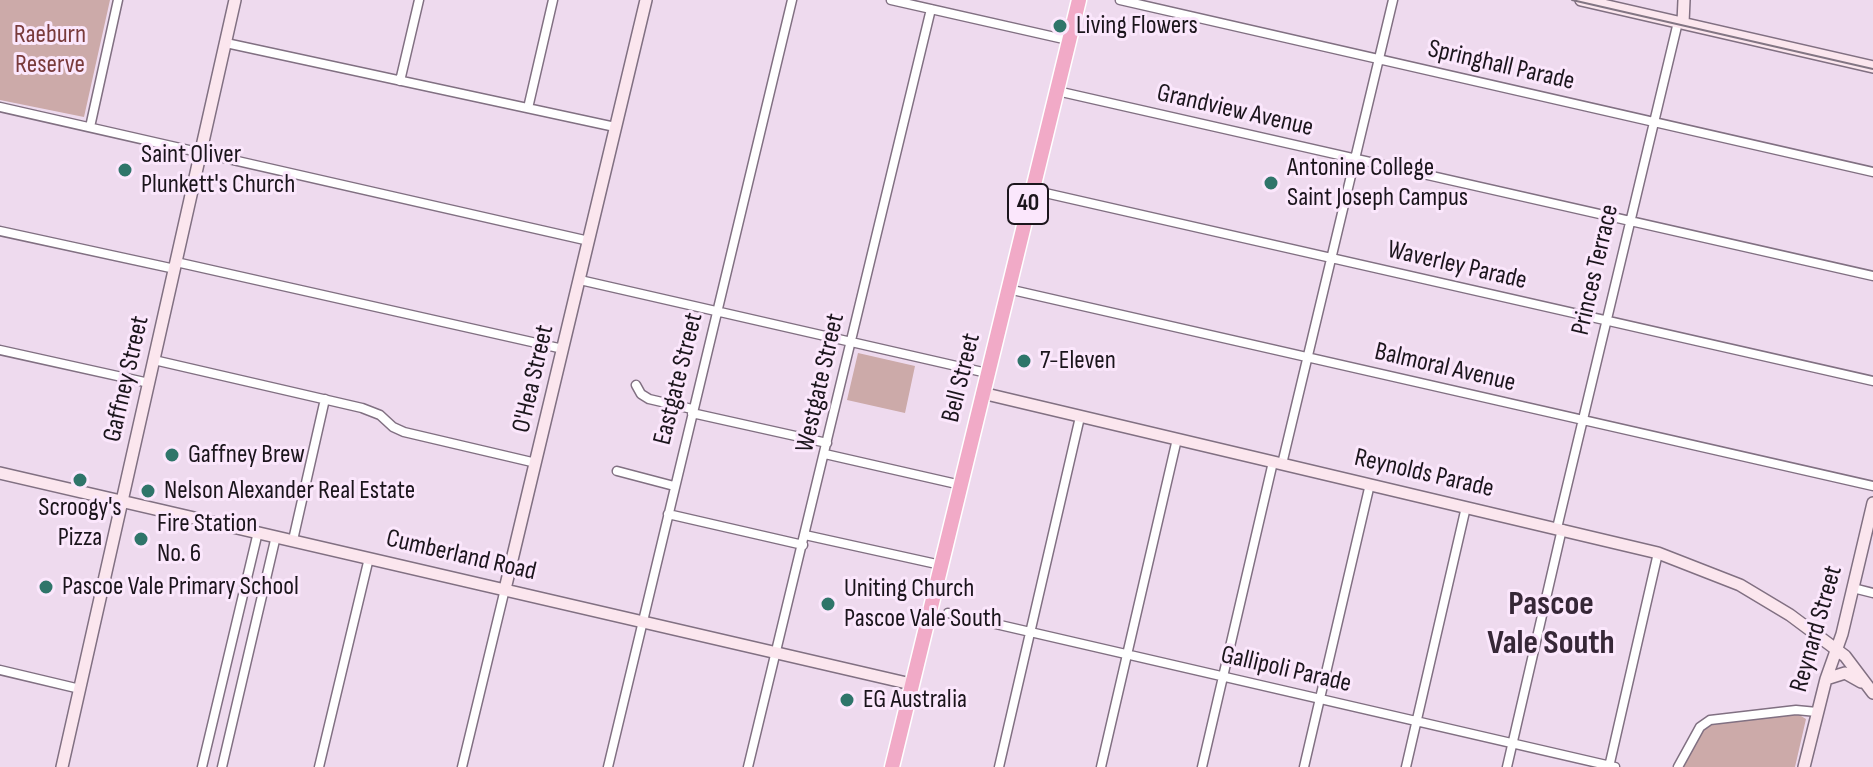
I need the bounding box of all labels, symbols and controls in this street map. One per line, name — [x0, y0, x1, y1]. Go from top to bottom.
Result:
place label: Living Flowers — [1076, 10, 1198, 42]
marker: Living Flowers — [1051, 17, 1069, 35]
park label: Raeburn Reserve — [14, 19, 86, 80]
street label: Springhall Parade — [1425, 34, 1577, 98]
street label: Grandview Avenue — [1154, 78, 1316, 144]
place label: Saint Oliver Plunkett's Church — [141, 139, 295, 200]
place label: Antonine College Saint Joseph Campus — [1287, 152, 1468, 214]
marker: Saint Oliver Plunkett's Church — [116, 161, 134, 179]
marker: Antonine College Saint Joseph Campus — [1262, 174, 1280, 192]
road number: 40 — [1008, 184, 1048, 224]
street label: Princes Terrace — [1566, 202, 1626, 338]
street label: Waverley Parade — [1384, 235, 1530, 297]
street label: Eastgate Street — [648, 310, 710, 448]
street label: Westgate Street — [790, 311, 852, 455]
street label: Gaffney Street — [97, 313, 157, 445]
street label: O'Hea Street — [506, 322, 562, 436]
street label: Bell Street — [936, 330, 988, 426]
street label: Balmoral Avenue — [1372, 337, 1518, 399]
place label: 7-Eleven — [1040, 345, 1116, 377]
marker: 7-Eleven — [1015, 352, 1033, 370]
place label: Gaffney Brew — [188, 439, 305, 471]
street label: Reynolds Parade — [1351, 443, 1497, 505]
marker: Gaffney Brew — [163, 446, 181, 464]
marker: Scroogy's Pizza — [71, 471, 89, 489]
place label: Nelson Alexander Real Estate — [164, 475, 415, 507]
marker: Nelson Alexander Real Estate — [139, 482, 157, 500]
place label: Scroogy's Pizza — [38, 492, 122, 554]
place label: Fire Station No. 6 — [157, 508, 257, 570]
street label: Cumberland Road — [383, 524, 539, 588]
marker: Fire Station No. 6 — [132, 530, 150, 548]
street label: Reynard Street — [1784, 562, 1850, 696]
place label: Pascoe Vale Primary School — [62, 571, 299, 603]
place label: Uniting Church Pascoe Vale South — [844, 573, 1002, 634]
marker: Pascoe Vale Primary School — [37, 578, 55, 596]
district label: Pascoe Vale South — [1487, 585, 1615, 664]
marker: Uniting Church Pascoe Vale South — [819, 595, 837, 613]
street label: Gallipoli Parade — [1218, 640, 1354, 700]
place label: EG Australia — [863, 684, 967, 716]
marker: EG Australia — [838, 691, 856, 709]

